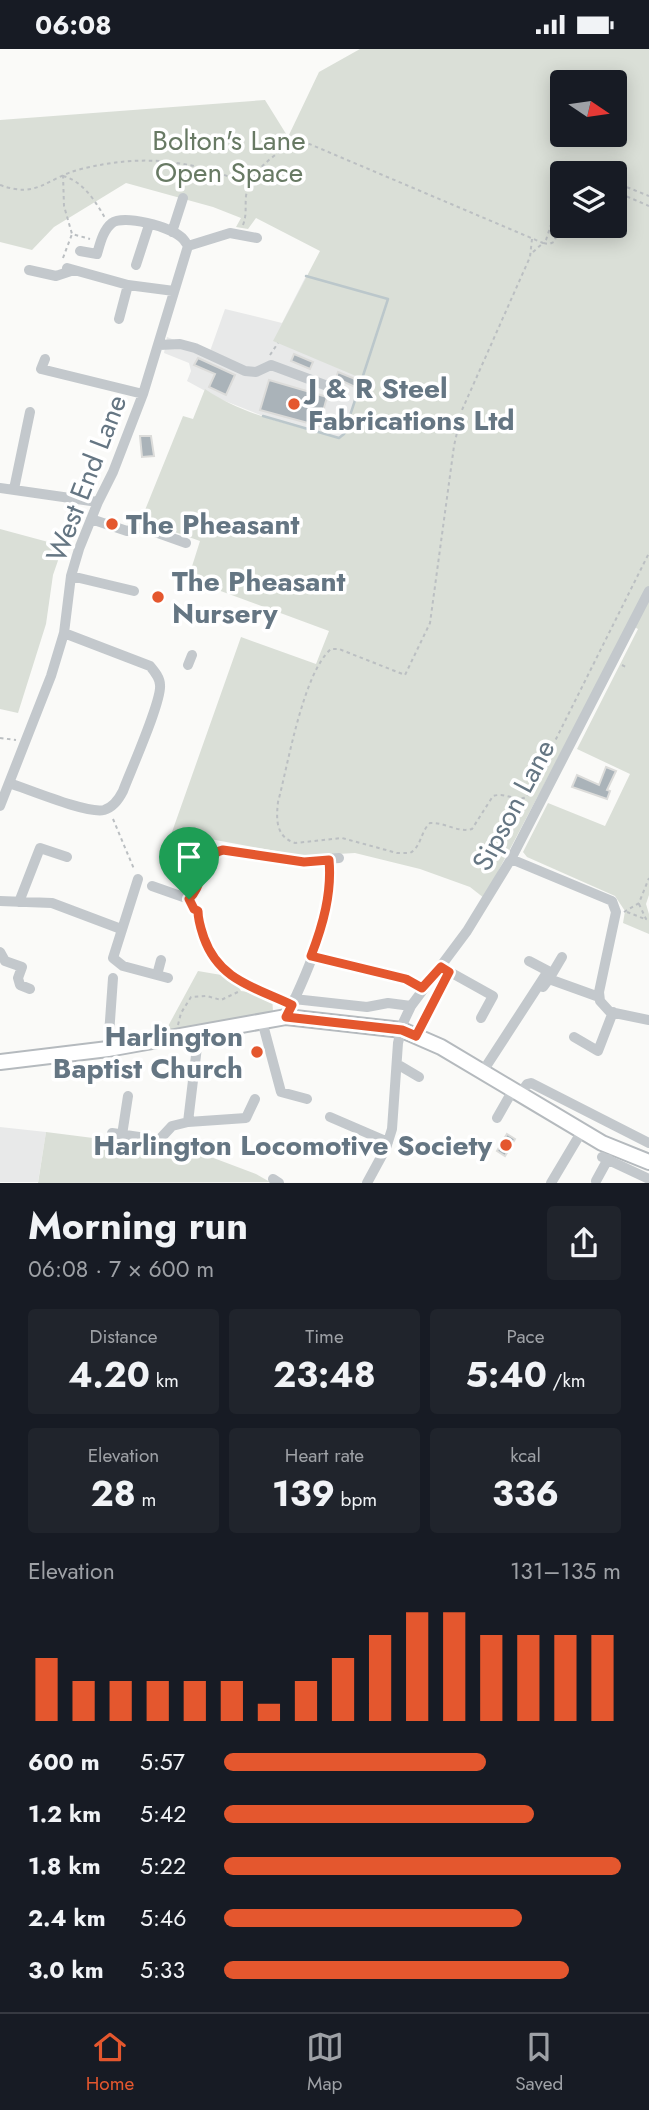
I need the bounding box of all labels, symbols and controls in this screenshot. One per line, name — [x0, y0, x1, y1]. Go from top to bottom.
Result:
text: 06:08 — [35, 6, 112, 44]
north arrow — [550, 70, 626, 147]
map controls — [550, 70, 627, 238]
park label: Bolton's Lane Open Space — [152, 120, 306, 193]
button: layers — [550, 161, 627, 238]
place label: J & R Steel Fabrications Ltd — [303, 368, 515, 441]
street label: West End Lane — [36, 389, 137, 568]
marker: J & R Steel Fabrications Ltd — [286, 396, 302, 412]
place label: The Pheasant — [126, 504, 300, 545]
marker: The Pheasant — [104, 516, 120, 532]
place label: The Pheasant Nursery — [172, 561, 346, 634]
marker: The Pheasant Nursery — [150, 589, 166, 605]
street label: Sipson Lane — [462, 732, 565, 878]
pin — [159, 827, 219, 899]
icon: arrive — [170, 838, 208, 876]
place label: Harlington Baptist Church — [53, 1016, 243, 1089]
marker: Harlington Baptist Church — [249, 1044, 265, 1060]
place label: Harlington Locomotive Society — [93, 1125, 492, 1166]
marker: Harlington Locomotive Society — [498, 1137, 514, 1153]
text: Morning run — [28, 1198, 248, 1253]
button: share — [547, 1206, 621, 1280]
text: 06:08 · 7 × 600 m — [28, 1252, 214, 1286]
text: Distance — [89, 1323, 158, 1350]
text: Time — [305, 1323, 344, 1350]
text: Pace — [507, 1323, 544, 1350]
text: 4.20 — [68, 1350, 150, 1400]
text: 23:48 — [273, 1350, 376, 1400]
text: 5:40 — [465, 1350, 547, 1400]
text: km — [150, 1367, 179, 1394]
text: /km — [547, 1367, 586, 1394]
text: Elevation — [88, 1442, 159, 1469]
text: Heart rate — [285, 1442, 364, 1469]
text: kcal — [510, 1442, 541, 1469]
text: 28 — [91, 1469, 136, 1519]
text: 139 — [272, 1469, 335, 1519]
text: 336 — [492, 1469, 559, 1519]
text: m — [136, 1486, 156, 1513]
text: bpm — [335, 1486, 377, 1513]
text: Elevation — [28, 1554, 115, 1588]
text: 131–135 m — [510, 1554, 621, 1588]
text: 600 m — [28, 1745, 100, 1779]
text: 5:57 — [140, 1745, 185, 1779]
text: 1.2 km — [28, 1797, 101, 1831]
text: 5:42 — [140, 1797, 186, 1831]
text: 1.8 km — [28, 1849, 101, 1883]
text: 5:22 — [140, 1849, 186, 1883]
text: 2.4 km — [28, 1901, 106, 1935]
text: 5:46 — [140, 1901, 187, 1935]
text: 3.0 km — [28, 1953, 104, 1987]
text: 5:33 — [140, 1953, 185, 1987]
tab: Home — [86, 2028, 134, 2097]
tab: Map — [306, 2028, 344, 2097]
tab: Saved — [515, 2028, 563, 2097]

